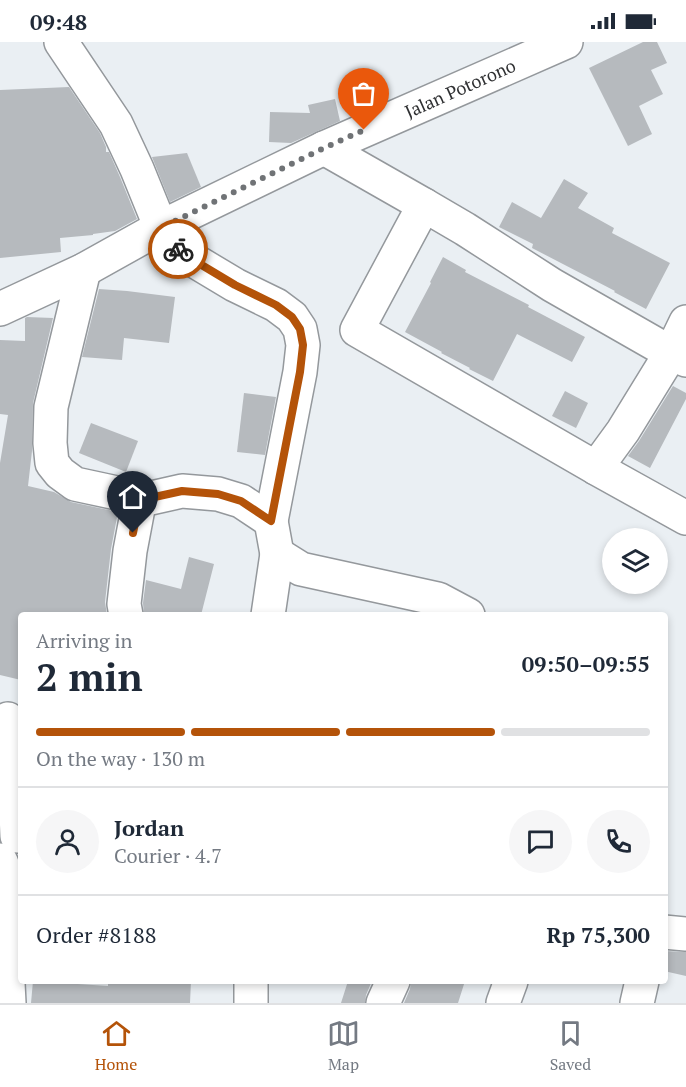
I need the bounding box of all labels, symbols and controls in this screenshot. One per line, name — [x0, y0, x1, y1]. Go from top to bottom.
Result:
text: 09:48 — [30, 7, 87, 36]
street label: Jalan Potorono — [401, 53, 519, 123]
pin — [338, 68, 389, 130]
icon: bag — [347, 77, 380, 110]
courier — [148, 219, 208, 279]
icon: bike — [162, 233, 195, 266]
pin — [107, 471, 158, 533]
icon: home — [116, 480, 149, 513]
map controls — [602, 528, 668, 594]
button: layers — [602, 528, 668, 594]
text: Arriving in — [36, 627, 132, 654]
text: 09:50–09:55 — [522, 649, 650, 678]
text: 2 min — [36, 650, 143, 702]
text: On the way · 130 m — [36, 745, 205, 772]
button: person — [36, 810, 99, 873]
button: chat — [509, 810, 572, 873]
button: phone — [587, 810, 650, 873]
text: Jordan — [114, 813, 184, 842]
text: Courier · 4.7 — [114, 842, 222, 869]
text: Order #8188 — [36, 920, 156, 949]
text: Rp 75,300 — [546, 920, 650, 949]
tab: Home — [95, 1017, 137, 1075]
tab: Map — [327, 1017, 360, 1075]
tab: Saved — [550, 1017, 591, 1075]

